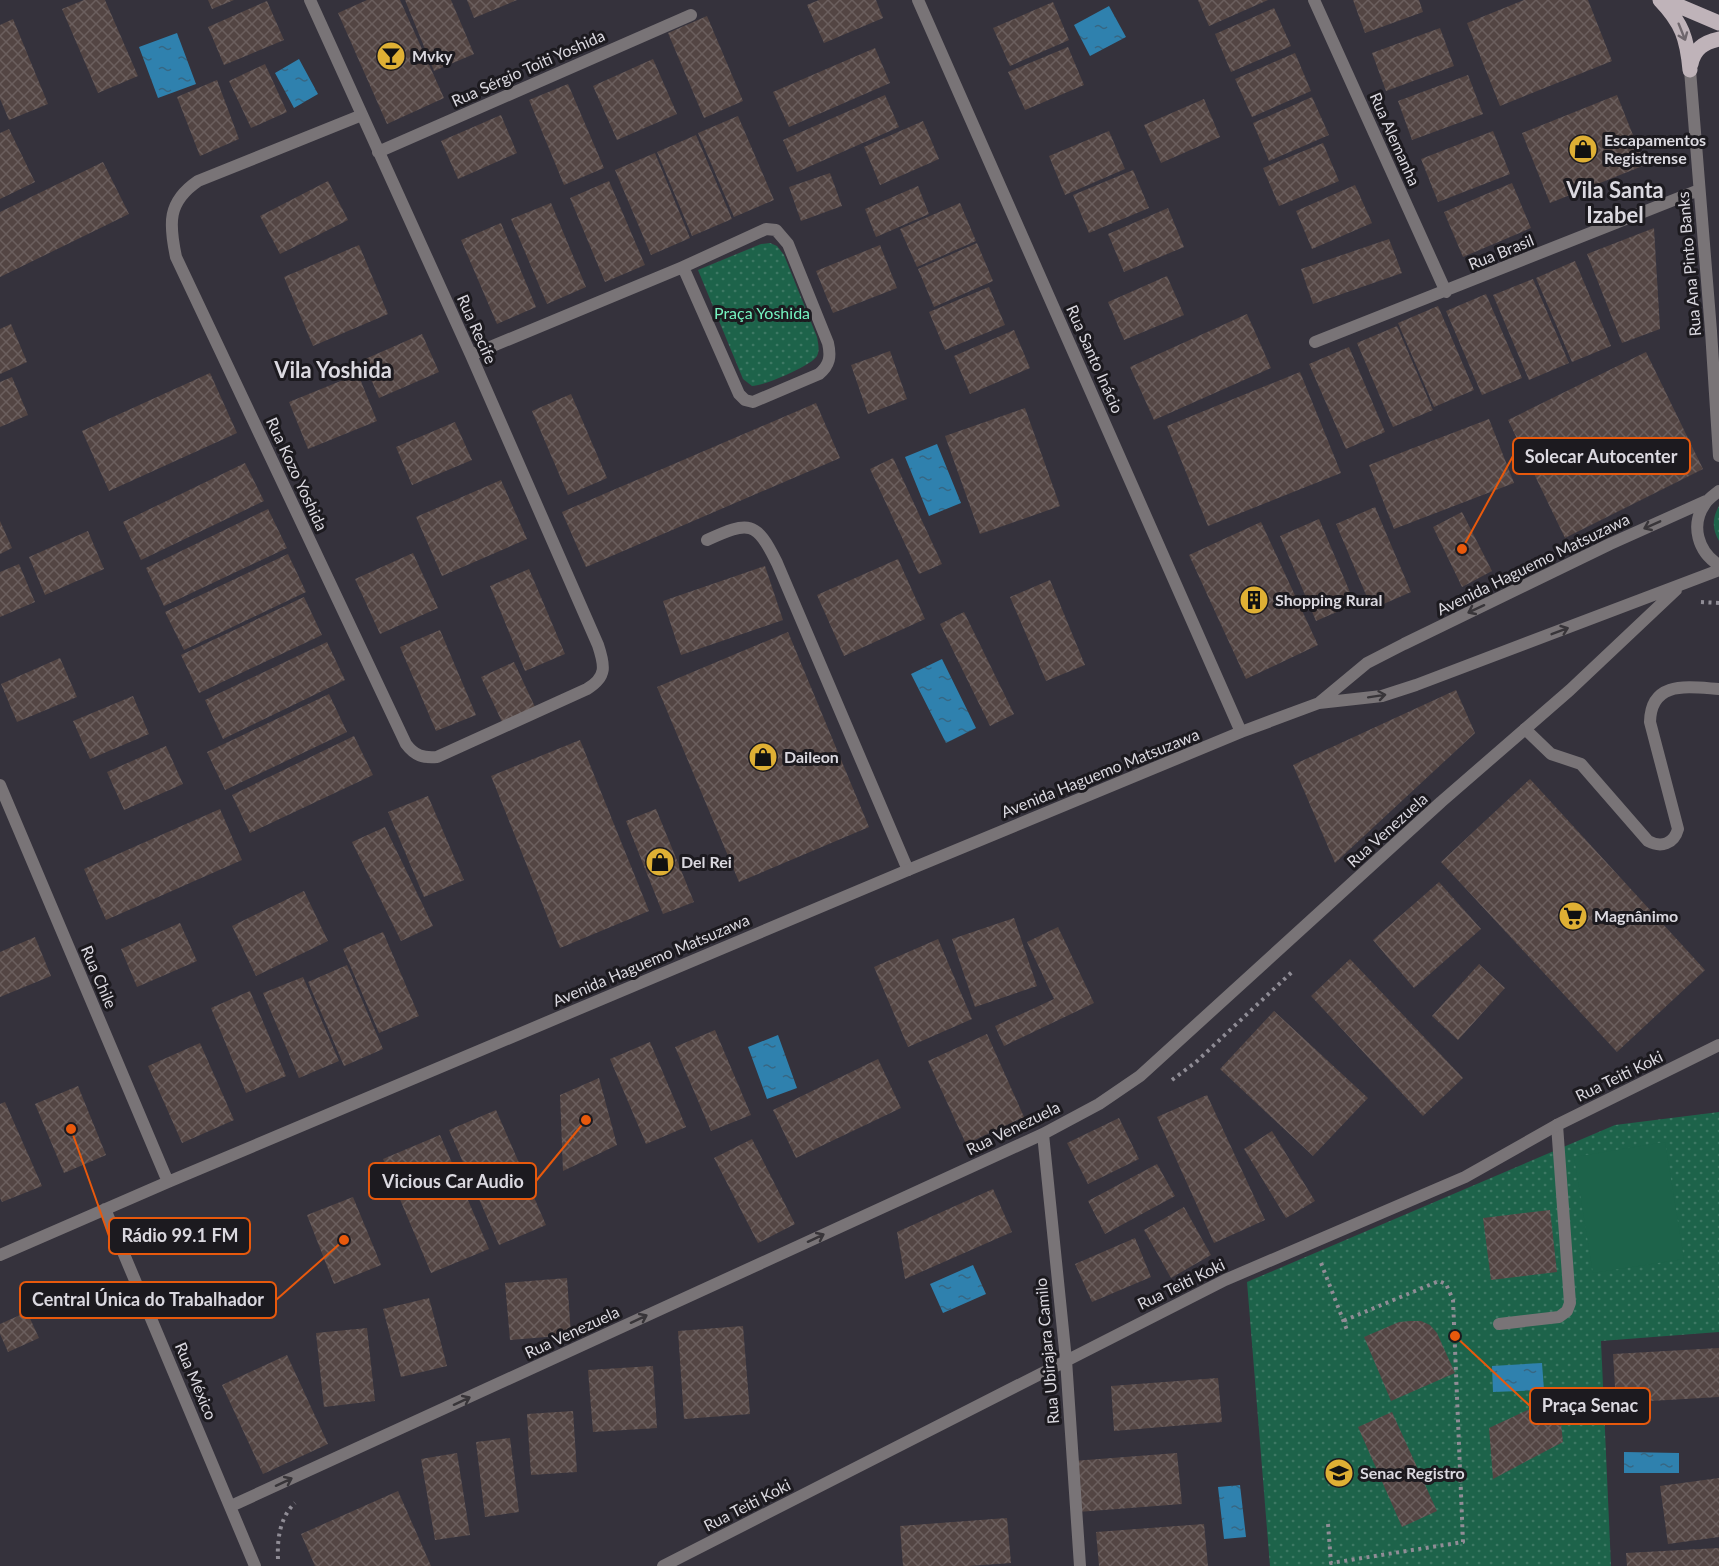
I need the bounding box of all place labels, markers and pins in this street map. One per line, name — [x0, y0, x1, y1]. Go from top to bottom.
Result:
bar icon: Mvky — [375, 40, 407, 72]
place label: Mvky — [412, 46, 453, 65]
place label: Escapamentos Registrense — [1604, 130, 1706, 167]
shop icon: Escapamentos Registrense — [1567, 133, 1599, 165]
callout: Solecar Autocenter — [1513, 438, 1690, 474]
building icon: Shopping Rural — [1238, 584, 1270, 616]
place label: Shopping Rural — [1275, 590, 1382, 609]
shop icon: Daileon — [747, 741, 779, 773]
place label: Daileon — [784, 747, 839, 766]
shop icon: Del Rei — [644, 846, 676, 878]
place label: Del Rei — [681, 852, 732, 871]
supermarket icon: Magnânimo — [1557, 900, 1589, 932]
place label: Magnânimo — [1594, 906, 1678, 925]
callout: Vicious Car Audio — [369, 1163, 536, 1199]
callout: Rádio 99.1 FM — [109, 1218, 250, 1254]
callout: Central Única do Trabalhador — [20, 1282, 276, 1318]
callout: Praça Senac — [1530, 1388, 1650, 1424]
school or university icon: Senac Registro — [1323, 1457, 1355, 1489]
place label: Senac Registro — [1360, 1463, 1465, 1482]

